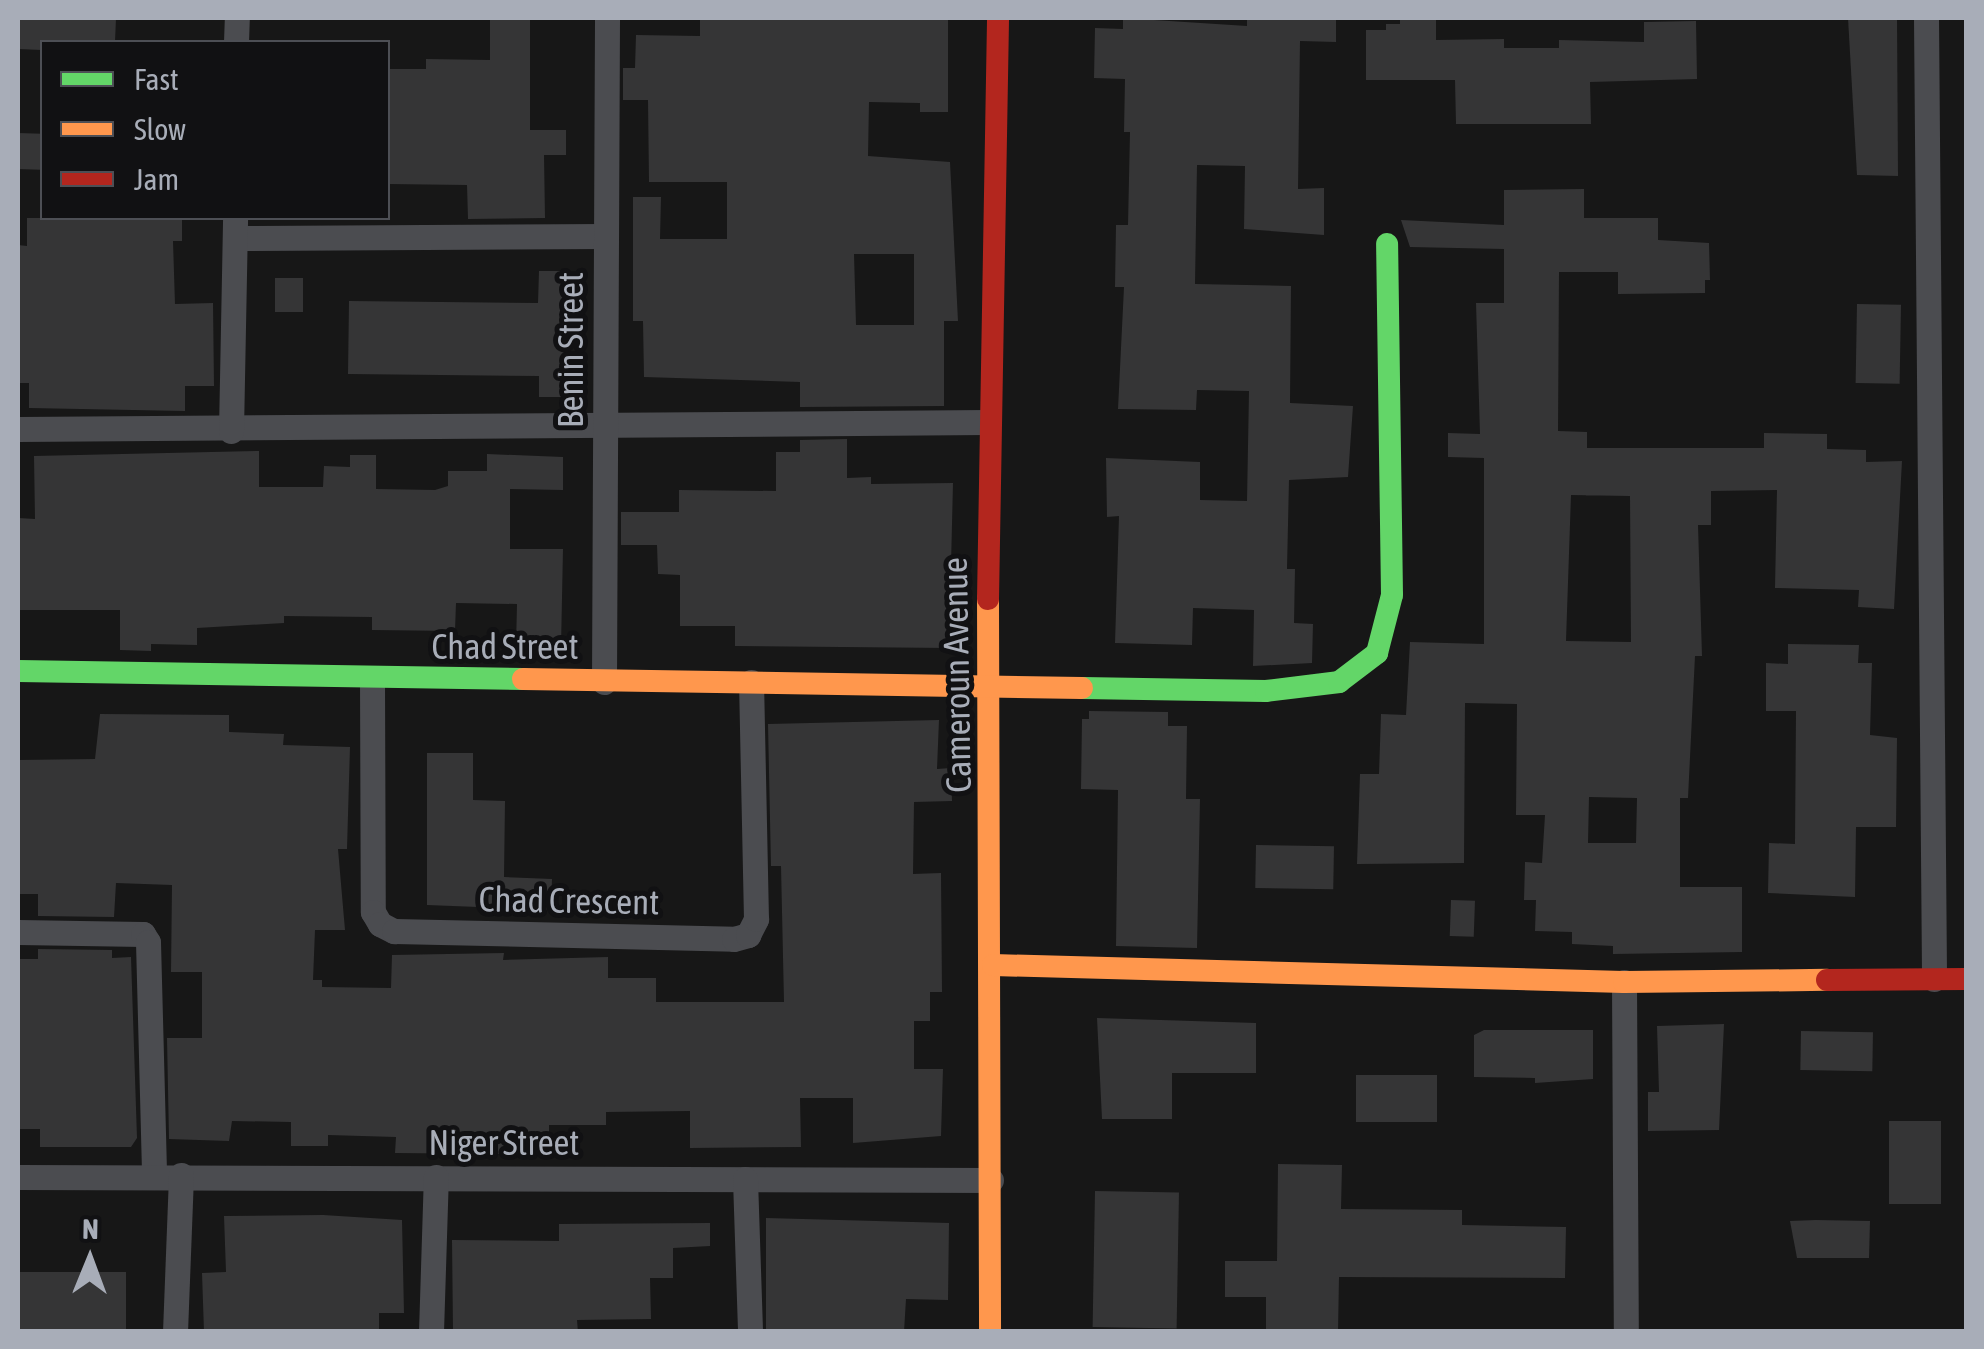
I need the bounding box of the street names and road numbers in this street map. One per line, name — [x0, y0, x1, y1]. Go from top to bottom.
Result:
street label: Benin Street — [549, 272, 591, 428]
street label: Cameroun Avenue — [933, 557, 979, 793]
street label: Chad Street — [431, 625, 579, 667]
street label: Chad Crescent — [478, 877, 660, 923]
street label: Niger Street — [429, 1121, 579, 1163]

